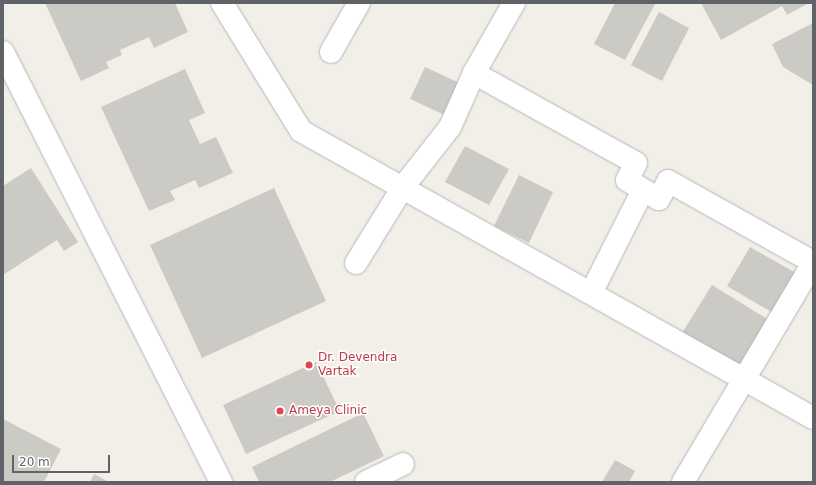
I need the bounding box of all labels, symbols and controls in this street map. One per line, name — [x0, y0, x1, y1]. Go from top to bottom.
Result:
place label: Dr. Devendra Vartak — [318, 351, 397, 379]
marker: Dr. Devendra Vartak — [303, 359, 315, 371]
place label: Ameya Clinic — [289, 404, 367, 418]
marker: Ameya Clinic — [274, 405, 286, 417]
scale bar — [14, 447, 112, 473]
text: 20 m — [19, 455, 50, 469]

